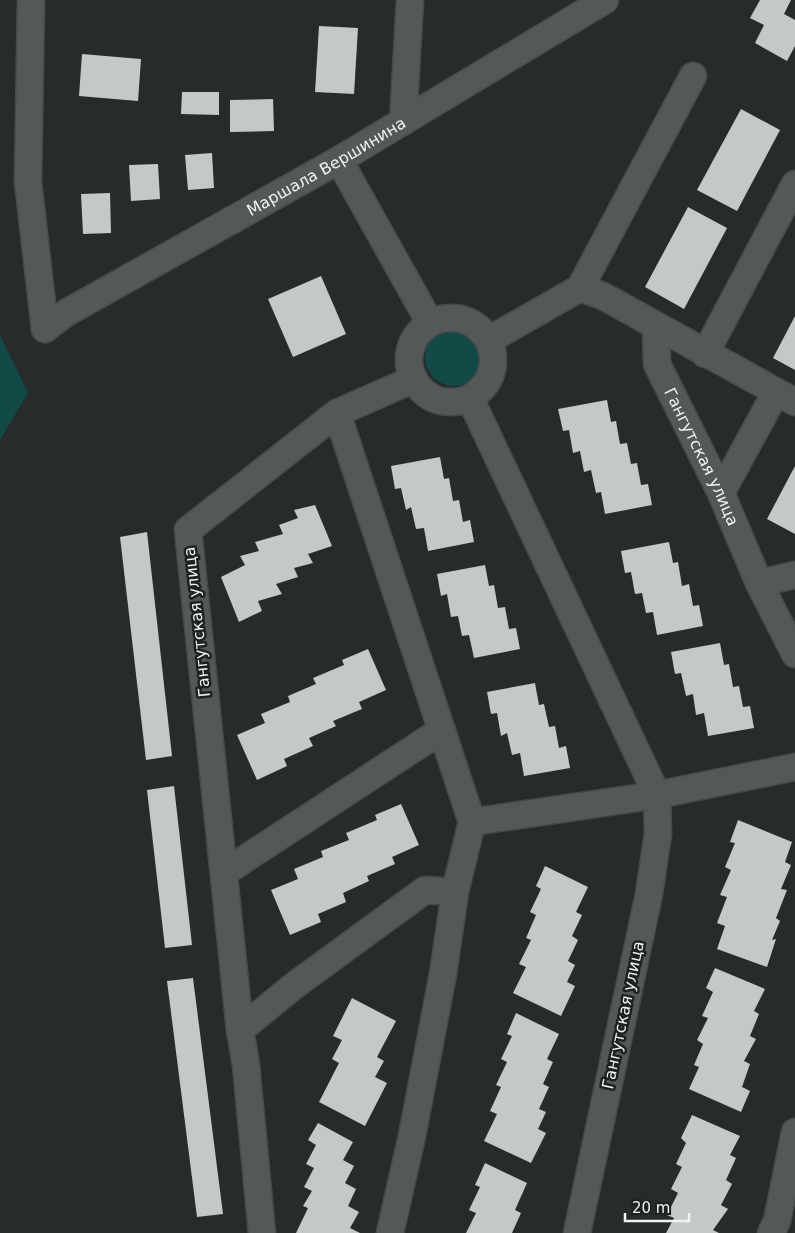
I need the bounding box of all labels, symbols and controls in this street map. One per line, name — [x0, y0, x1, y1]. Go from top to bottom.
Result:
street label: Маршала Вершинина — [243, 113, 409, 219]
street label: Гангутская улица — [661, 384, 743, 528]
street label: Гангутская улица — [180, 546, 214, 698]
street label: Гангутская улица — [598, 939, 648, 1091]
scale bar — [625, 1190, 689, 1222]
text: 20 m — [632, 1199, 670, 1217]

